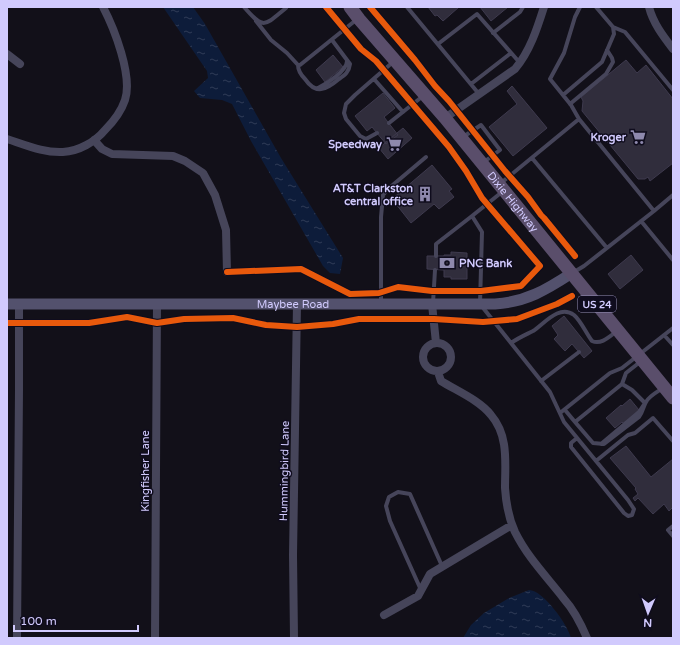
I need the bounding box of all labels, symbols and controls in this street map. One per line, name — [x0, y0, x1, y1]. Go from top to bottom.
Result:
supermarket icon: Kroger — [629, 128, 647, 146]
place label: Kroger — [591, 131, 627, 145]
supermarket icon: Speedway — [385, 135, 403, 153]
place label: Speedway — [328, 138, 382, 152]
street label: Dixie Highway — [484, 169, 541, 235]
place label: AT&T Clarkston central office — [333, 182, 414, 208]
building icon: AT&T Clarkston central office — [416, 185, 434, 203]
bank icon: PNC Bank — [438, 254, 456, 272]
place label: PNC Bank — [459, 257, 512, 270]
road number: US 24 — [578, 296, 616, 312]
street label: Maybee Road — [257, 298, 329, 311]
street label: Hummingbird Lane — [277, 421, 292, 521]
street label: Kingfisher Lane — [139, 430, 152, 512]
north arrow — [628, 593, 668, 633]
scale bar — [14, 607, 138, 633]
text: 100 m — [20, 614, 57, 628]
text: N — [643, 616, 652, 629]

